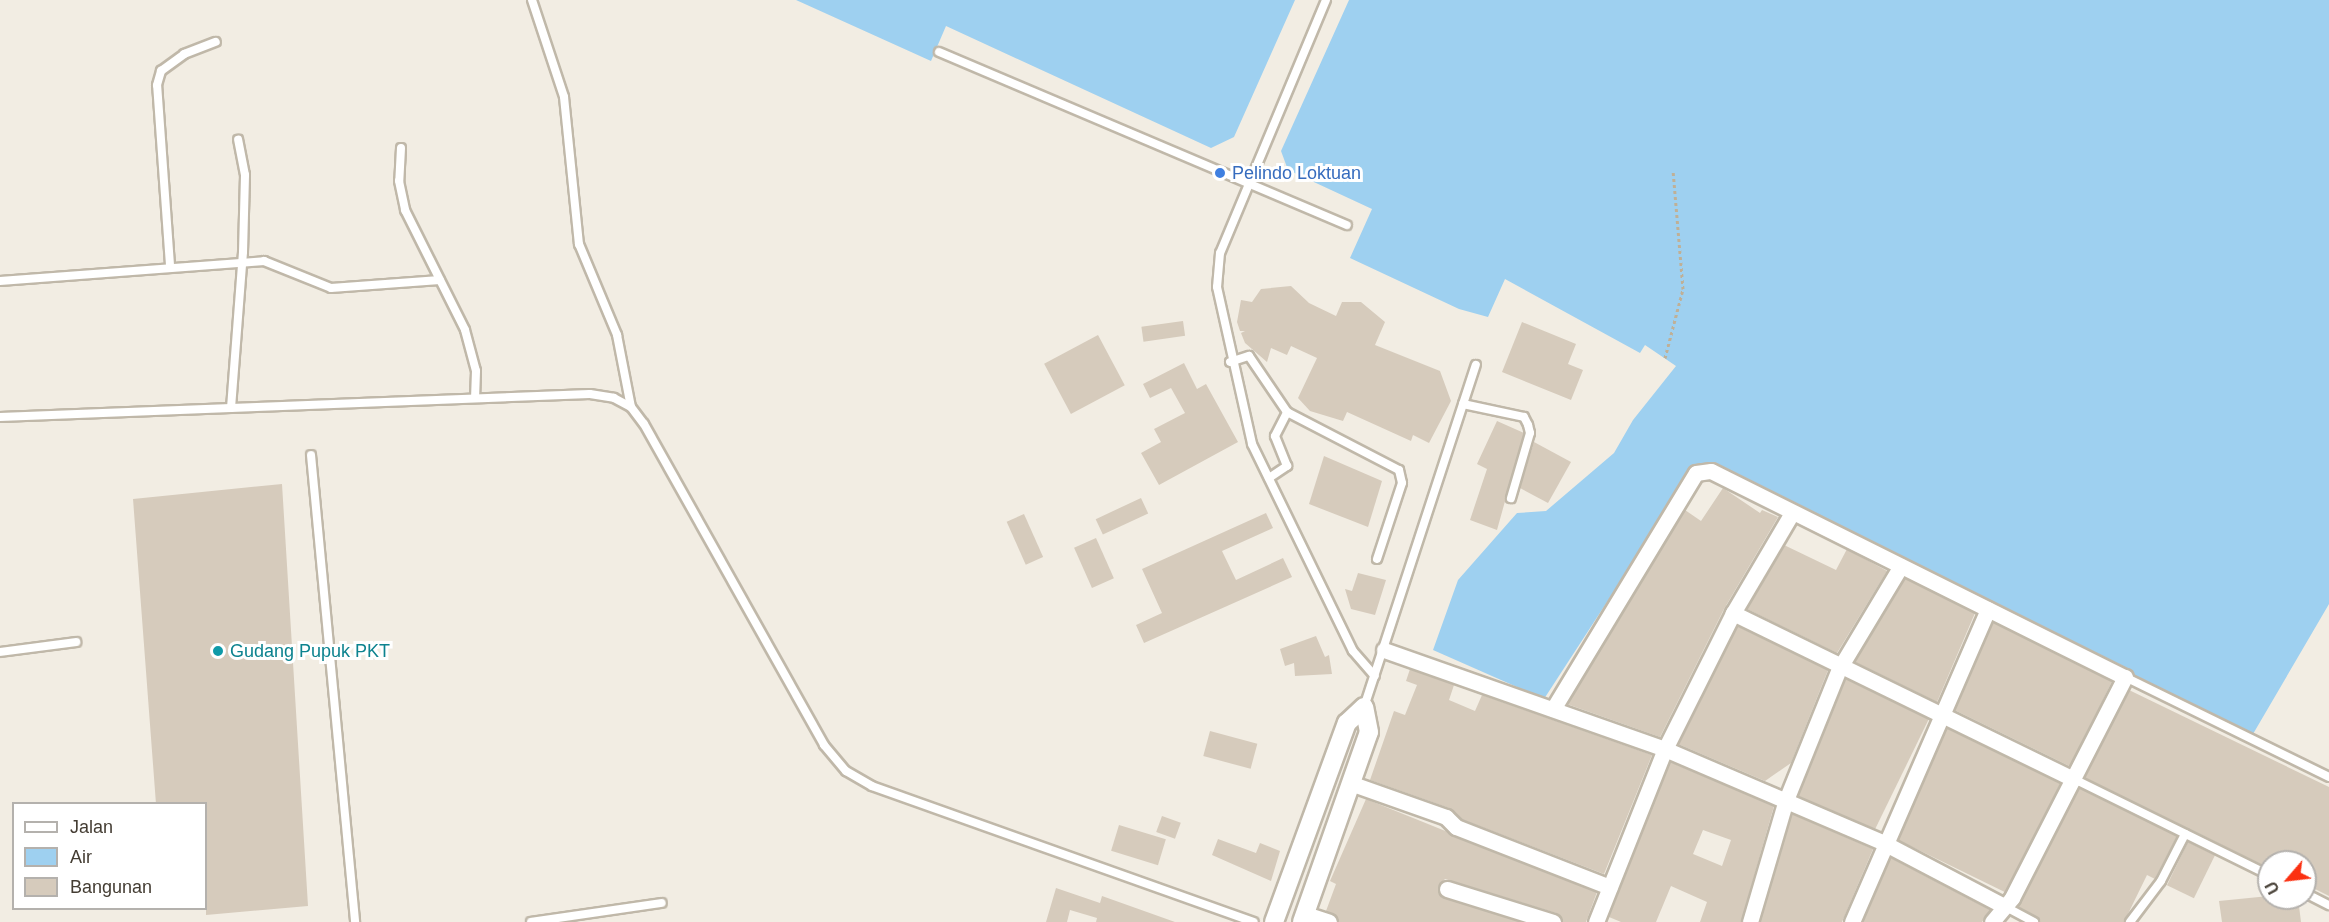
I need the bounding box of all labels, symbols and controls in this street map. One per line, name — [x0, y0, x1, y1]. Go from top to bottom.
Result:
place label: Pelindo Loktuan — [1232, 162, 1361, 184]
marker: Pelindo Loktuan — [1213, 166, 1227, 180]
place label: Gudang Pupuk PKT — [230, 640, 390, 662]
marker: Gudang Pupuk PKT — [211, 644, 225, 658]
legend — [12, 802, 207, 910]
text: Jalan — [70, 817, 113, 837]
text: Air — [70, 847, 92, 867]
north arrow — [2257, 850, 2317, 910]
text: Bangunan — [70, 877, 152, 897]
text: U — [2262, 879, 2283, 897]

